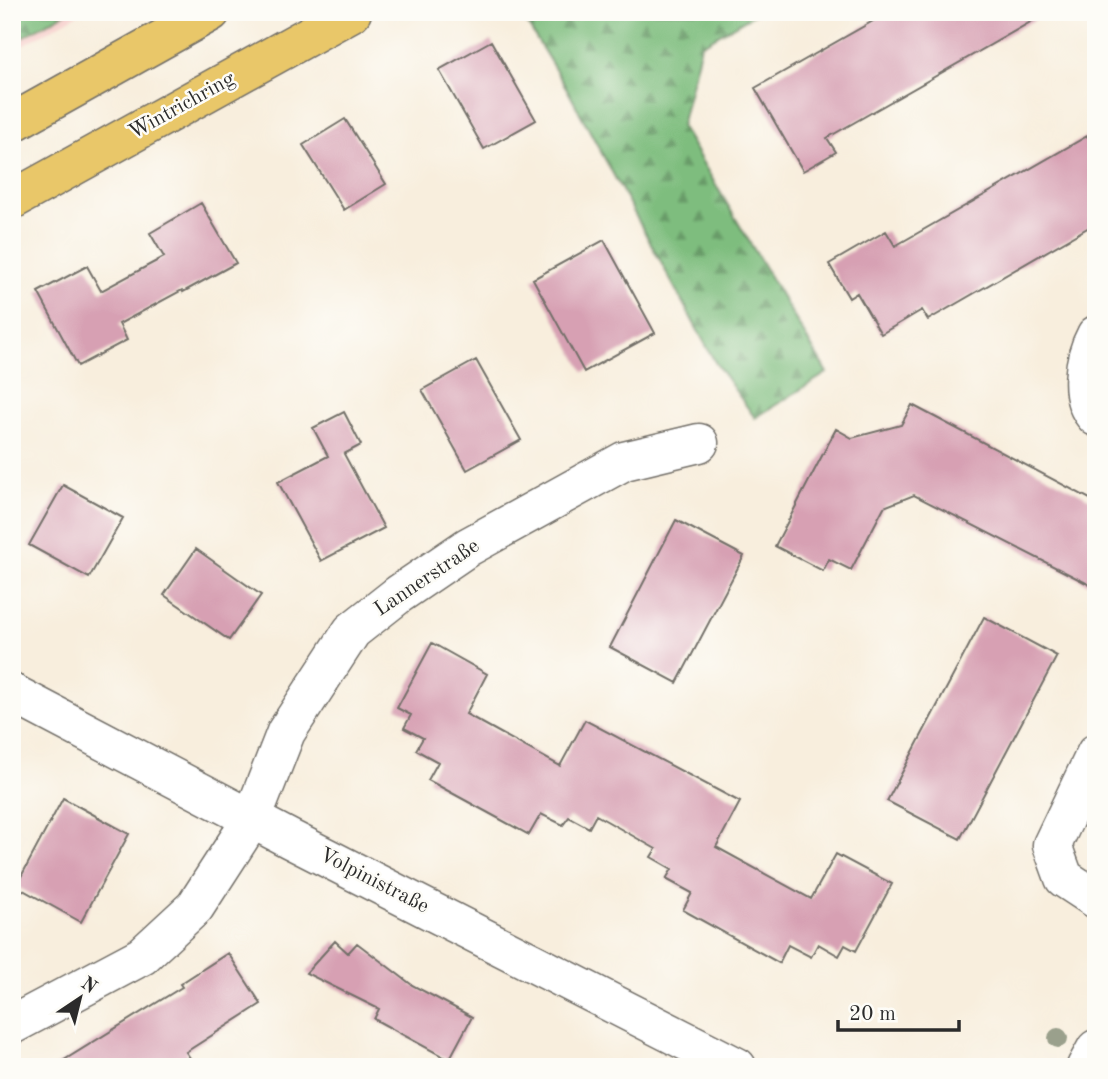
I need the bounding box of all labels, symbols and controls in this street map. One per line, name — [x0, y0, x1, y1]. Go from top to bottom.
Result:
street label: Wintrichring — [125, 68, 239, 144]
street label: Lannerstraße — [371, 535, 483, 621]
street label: Volpinistraße — [316, 844, 432, 918]
north arrow — [46, 964, 116, 1034]
text: N — [77, 974, 100, 998]
scale bar — [838, 988, 959, 1032]
text: 20 m — [849, 1004, 896, 1025]

